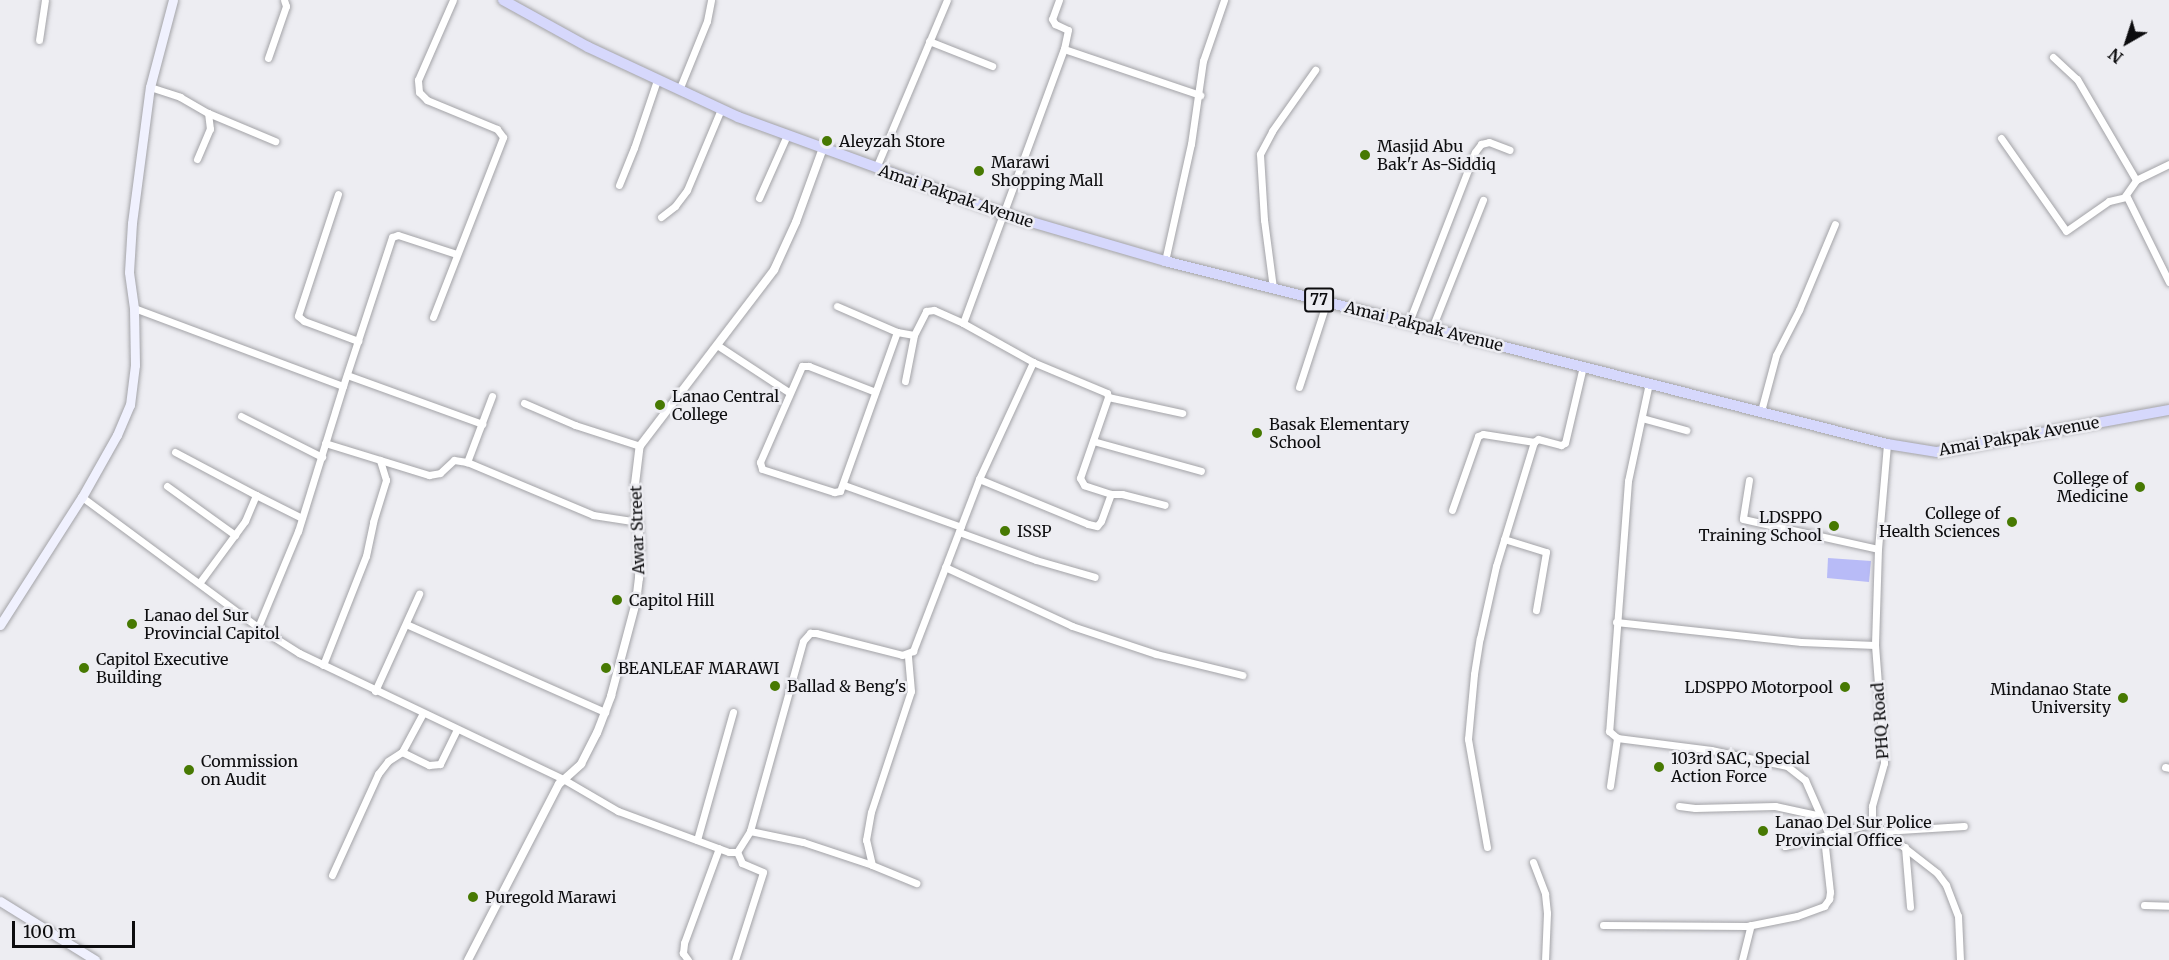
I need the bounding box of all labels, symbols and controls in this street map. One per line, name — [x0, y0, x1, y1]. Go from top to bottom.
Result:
north arrow — [2097, 12, 2157, 72]
text: N — [2104, 44, 2127, 68]
place label: Aleyzah Store — [839, 131, 945, 151]
marker: Aleyzah Store — [820, 134, 834, 148]
place label: Masjid Abu Bak'r As-Siddiq — [1377, 136, 1496, 174]
marker: Masjid Abu Bak'r As-Siddiq — [1358, 148, 1372, 162]
place label: Marawi Shopping Mall — [991, 152, 1103, 190]
street label: Amai Pakpak Avenue — [876, 161, 1036, 231]
marker: Marawi Shopping Mall — [972, 164, 986, 178]
road number: 77 — [1304, 288, 1334, 312]
street label: Amai Pakpak Avenue — [1343, 297, 1505, 355]
place label: Lanao Central College — [672, 386, 779, 424]
marker: Lanao Central College — [653, 398, 667, 412]
street label: Amai Pakpak Avenue — [1937, 412, 2101, 460]
place label: Basak Elementary School — [1269, 414, 1409, 452]
marker: Basak Elementary School — [1250, 426, 1264, 440]
place label: College of Medicine — [2053, 468, 2128, 506]
marker: College of Medicine — [2133, 480, 2147, 494]
street label: Awar Street — [626, 485, 648, 575]
place label: College of Health Sciences — [1879, 503, 2000, 541]
place label: LDSPPO Training School — [1698, 507, 1822, 545]
marker: College of Health Sciences — [2005, 515, 2019, 529]
marker: LDSPPO Training School — [1827, 519, 1841, 533]
place label: ISSP — [1017, 521, 1051, 541]
marker: ISSP — [998, 524, 1012, 538]
place label: Capitol Hill — [629, 590, 714, 610]
marker: Capitol Hill — [610, 593, 624, 607]
place label: Lanao del Sur Provincial Capitol — [144, 605, 280, 643]
marker: Lanao del Sur Provincial Capitol — [125, 617, 139, 631]
place label: Capitol Executive Building — [96, 649, 228, 687]
place label: BEANLEAF MARAWI — [618, 658, 779, 678]
marker: Capitol Executive Building — [77, 661, 91, 675]
marker: BEANLEAF MARAWI — [599, 661, 613, 675]
place label: Ballad & Beng's — [787, 676, 906, 696]
place label: LDSPPO Motorpool — [1684, 677, 1833, 697]
marker: Ballad & Beng's — [768, 679, 782, 693]
place label: Mindanao State University — [1990, 679, 2111, 717]
marker: LDSPPO Motorpool — [1838, 680, 1852, 694]
street label: PHQ Road — [1868, 682, 1892, 760]
marker: Mindanao State University — [2116, 691, 2130, 705]
place label: 103rd SAC, Special Action Force — [1671, 748, 1810, 786]
place label: Commission on Audit — [201, 751, 298, 789]
marker: 103rd SAC, Special Action Force — [1652, 760, 1666, 774]
marker: Commission on Audit — [182, 763, 196, 777]
place label: Lanao Del Sur Police Provincial Office — [1775, 812, 1932, 850]
marker: Lanao Del Sur Police Provincial Office — [1756, 824, 1770, 838]
place label: Puregold Marawi — [485, 887, 616, 907]
marker: Puregold Marawi — [466, 890, 480, 904]
scale bar — [15, 909, 138, 947]
text: 100 m — [23, 920, 76, 943]

